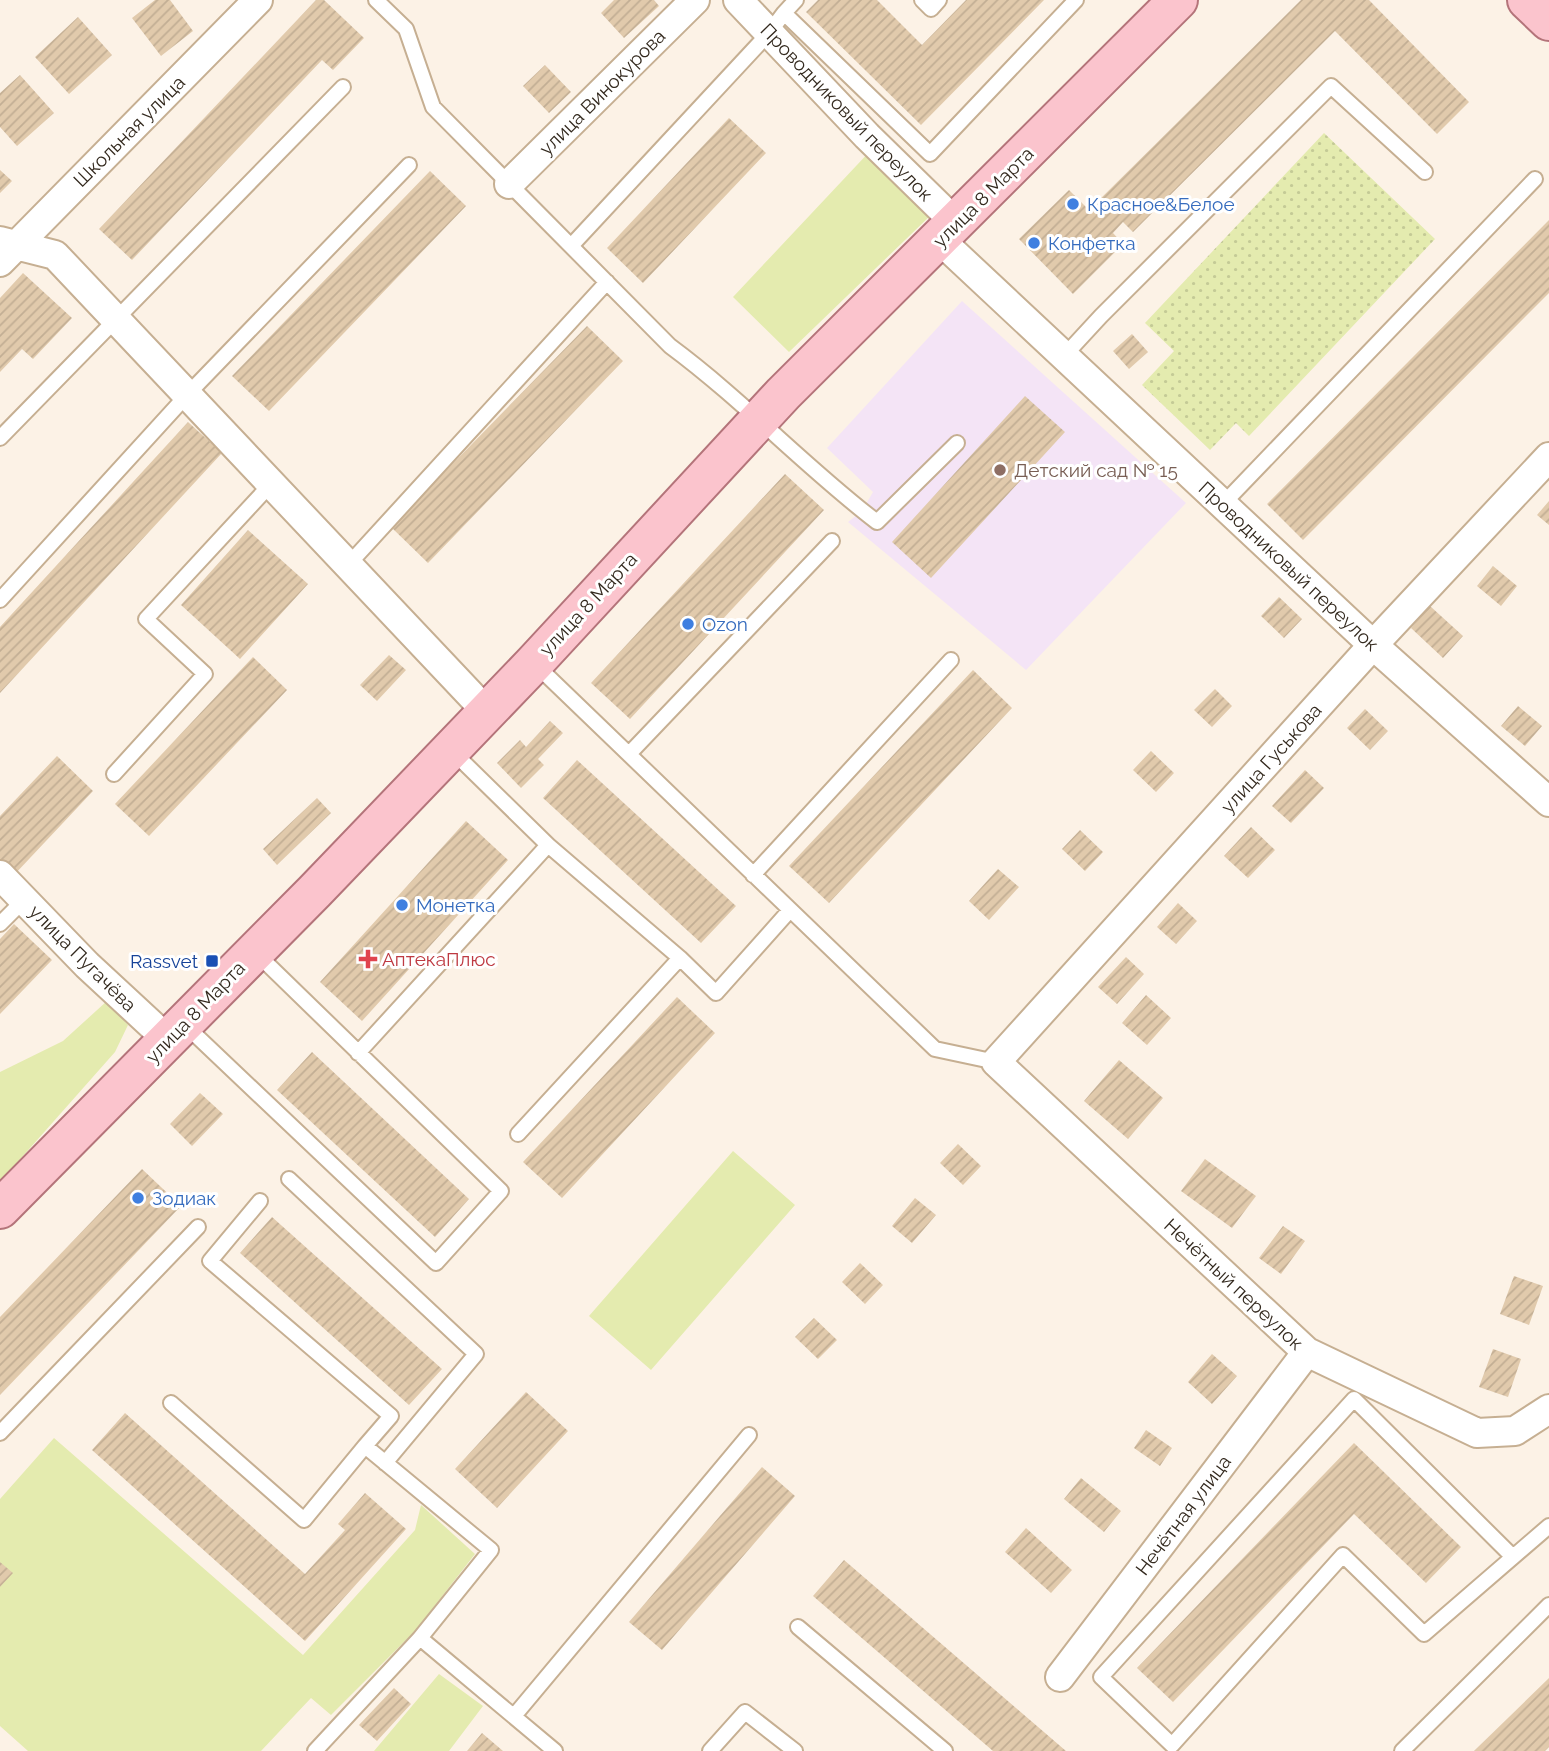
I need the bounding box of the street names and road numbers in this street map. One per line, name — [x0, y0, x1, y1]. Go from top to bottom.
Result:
street label: Проводниковый переулок — [756, 19, 938, 205]
street label: улица Винокурова — [535, 25, 669, 159]
street label: Школьная улица — [69, 71, 189, 191]
street label: улица 8 Марта — [928, 142, 1038, 252]
street label: Проводниковый переулок — [1194, 477, 1384, 655]
street label: улица 8 Марта — [535, 548, 641, 660]
street label: улица Гуськова — [1216, 699, 1326, 817]
street label: улица Пугачёва — [25, 900, 141, 1016]
street label: улица 8 Марта — [141, 957, 249, 1067]
street label: Нечётный переулок — [1160, 1214, 1308, 1354]
street label: Нечётная улица — [1131, 1451, 1235, 1579]

